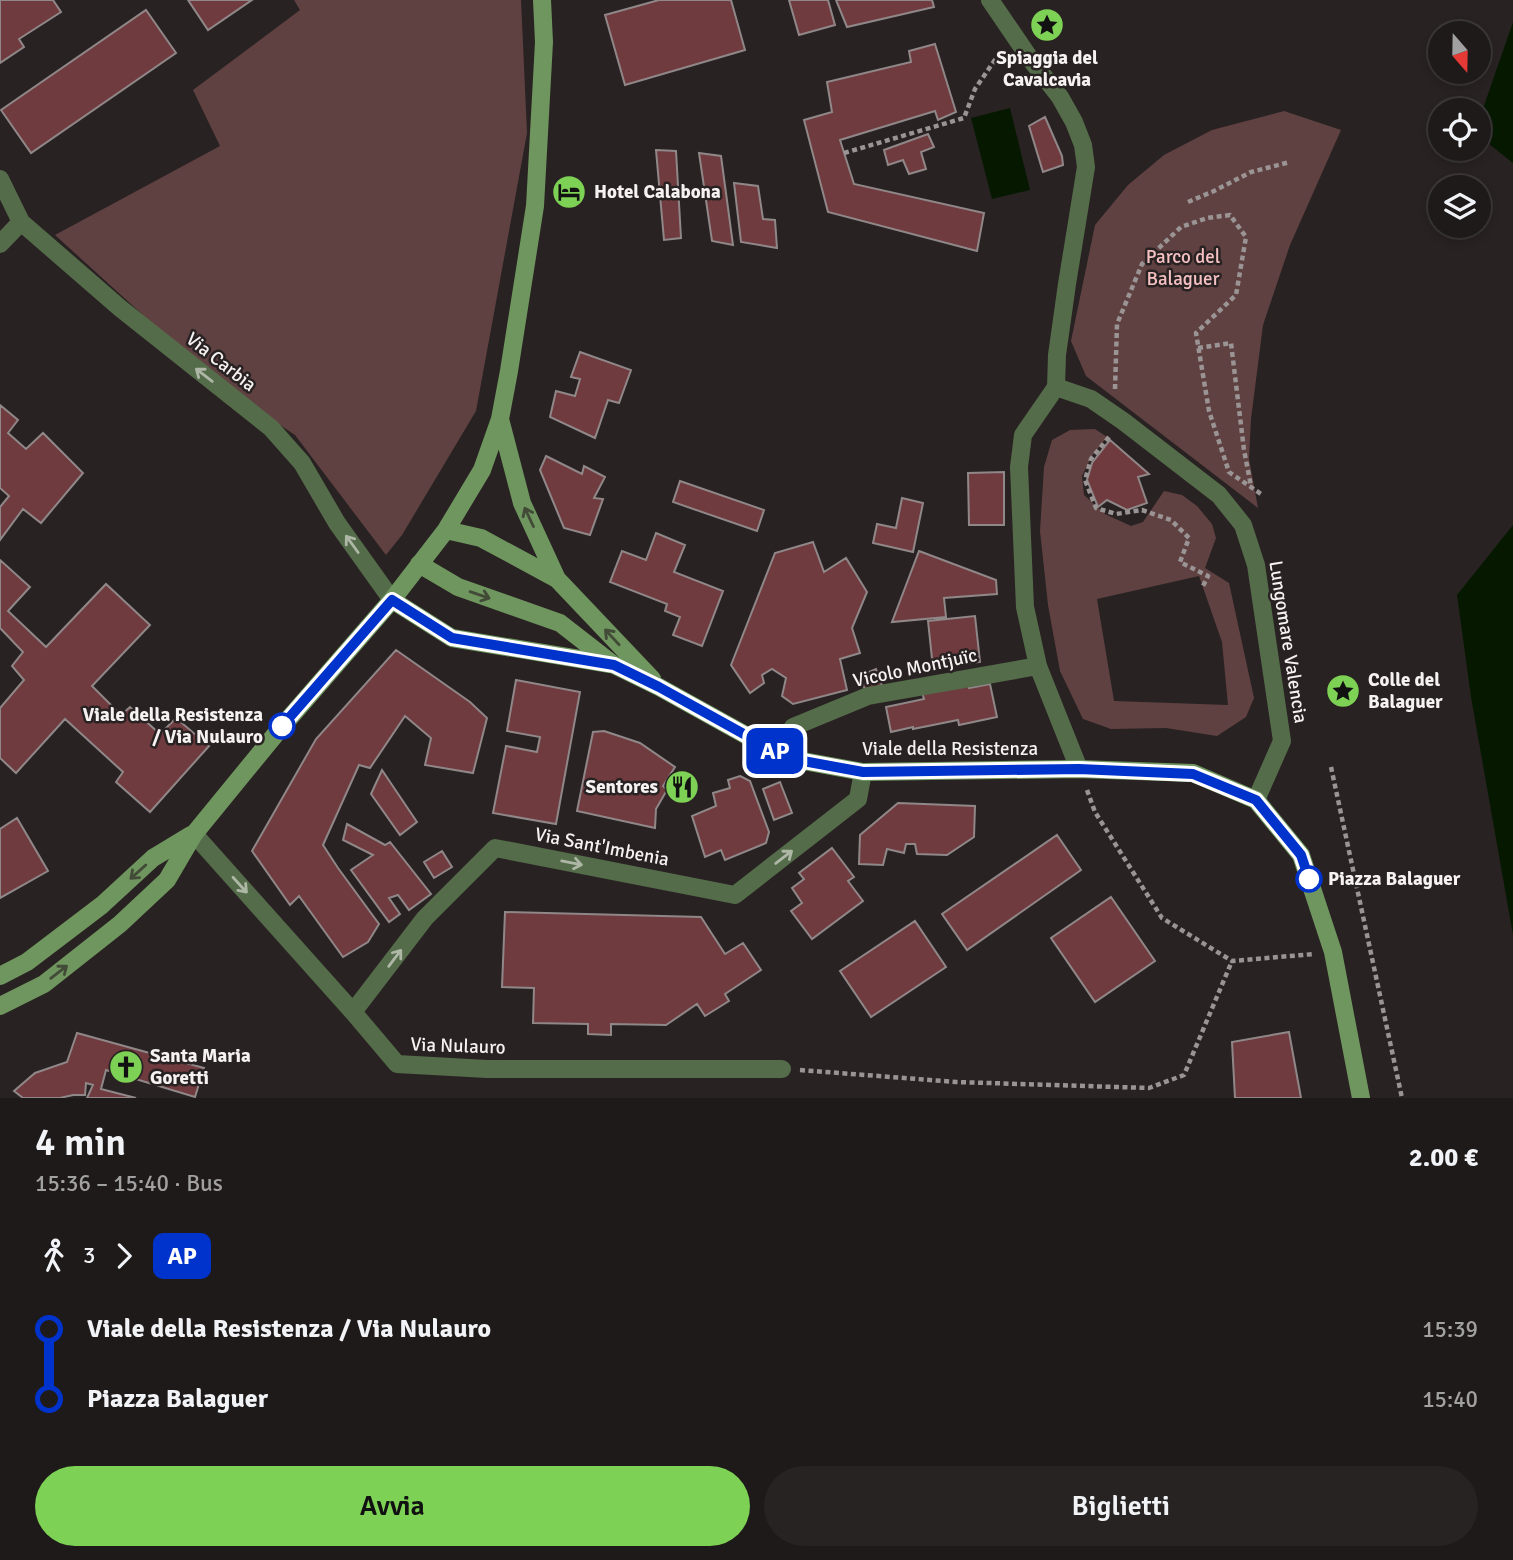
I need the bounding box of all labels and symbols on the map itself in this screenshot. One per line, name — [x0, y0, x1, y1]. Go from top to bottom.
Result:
place icon: Spiaggia del Cavalcavia — [1028, 6, 1066, 44]
north arrow — [1428, 21, 1491, 84]
place label: Spiaggia del Cavalcavia — [996, 46, 1098, 92]
hotel icon: Hotel Calabona — [550, 173, 588, 211]
place label: Hotel Calabona — [594, 180, 721, 204]
park label: Parco del Balaguer — [1146, 245, 1220, 291]
street label: Via Carbia — [181, 327, 261, 397]
one-way arrow — [196, 368, 214, 383]
one-way arrow — [522, 507, 535, 528]
one-way arrow — [345, 535, 359, 554]
street label: Lungomare Valencia — [1263, 559, 1313, 725]
one-way arrow — [468, 590, 490, 602]
one-way arrow — [604, 629, 621, 646]
street label: Vicolo Montjuïc — [851, 643, 979, 693]
place label: Colle del Balaguer — [1368, 668, 1443, 714]
place icon: Colle del Balaguer — [1324, 672, 1362, 710]
place label: Viale della Resistenza / Via Nulauro — [83, 703, 263, 749]
marker: Viale della Resistenza / Via Nulauro — [269, 713, 295, 739]
line badge: AP — [744, 728, 806, 774]
street label: Viale della Resistenza — [862, 737, 1038, 761]
restaurant icon: Sentores — [663, 768, 701, 806]
place label: Sentores — [586, 775, 658, 799]
street label: Via Sant'Imbenia — [533, 822, 671, 872]
one-way arrow — [774, 850, 792, 865]
one-way arrow — [560, 856, 583, 870]
one-way arrow — [129, 864, 147, 880]
marker: Piazza Balaguer — [1296, 866, 1322, 892]
place label: Piazza Balaguer — [1328, 867, 1461, 891]
one-way arrow — [231, 875, 247, 893]
one-way arrow — [387, 949, 402, 967]
one-way arrow — [49, 965, 67, 980]
street label: Via Nulauro — [410, 1032, 506, 1060]
place label: Santa Maria Goretti — [150, 1044, 251, 1090]
church icon: Santa Maria Goretti — [107, 1048, 145, 1086]

